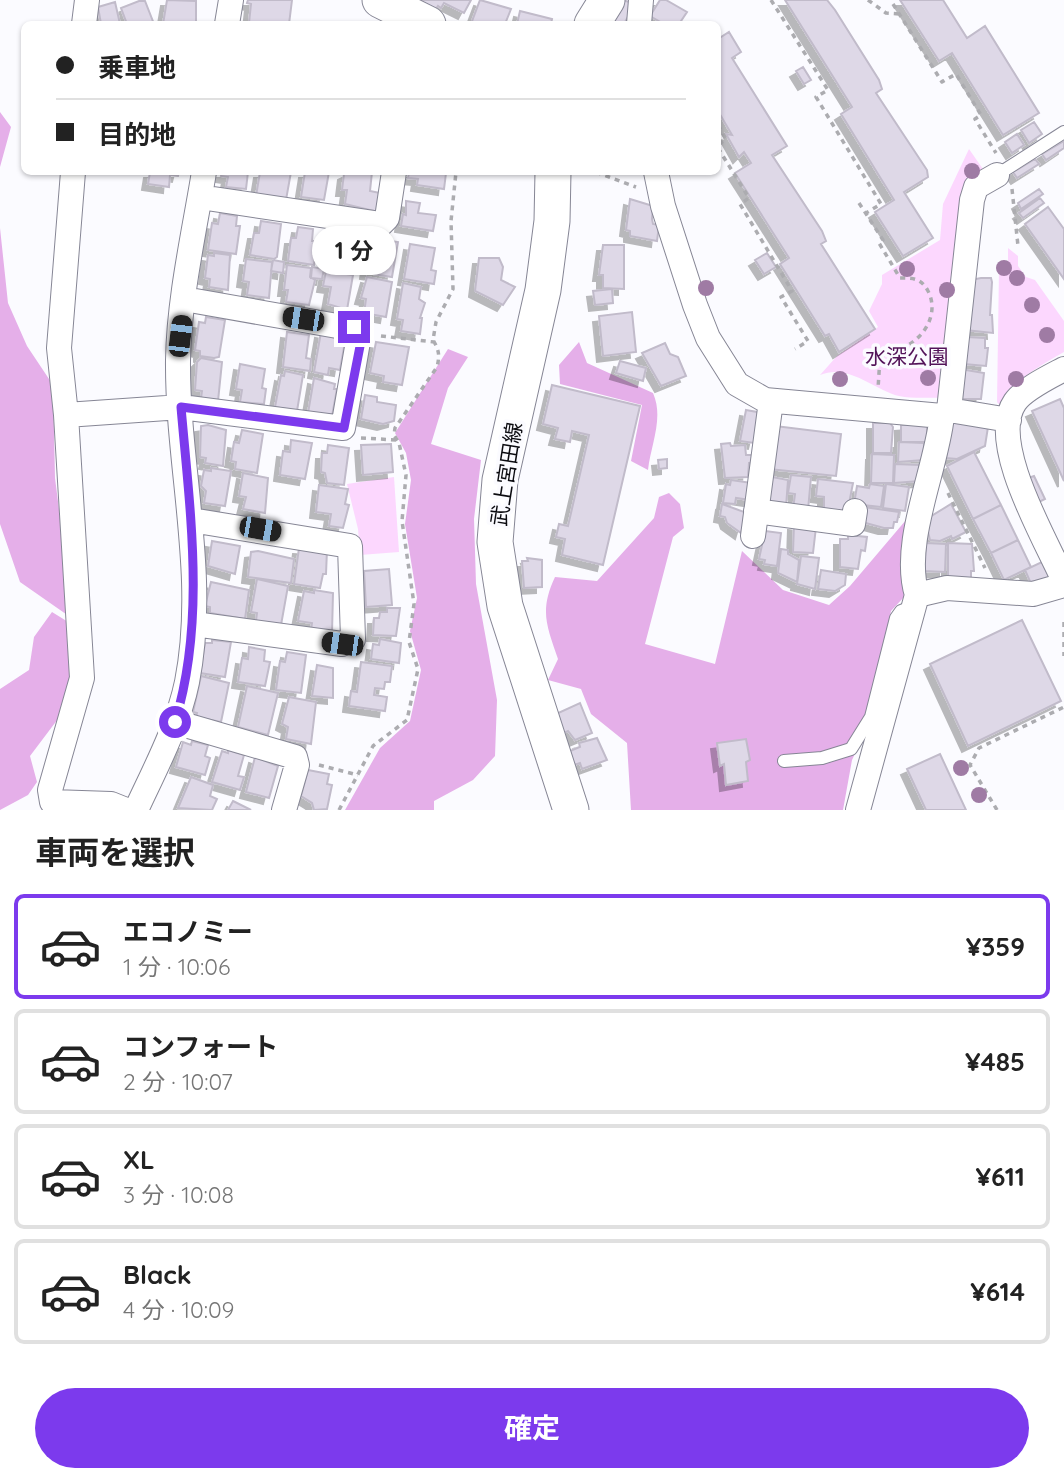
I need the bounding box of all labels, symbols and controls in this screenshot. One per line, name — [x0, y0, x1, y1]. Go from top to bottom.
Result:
text: 乗車地 — [98, 51, 176, 84]
text: 目的地 — [98, 118, 176, 151]
callout: 1 分 — [312, 226, 396, 274]
text: 1 分 — [335, 236, 373, 265]
car — [281, 305, 326, 333]
route end — [338, 311, 370, 343]
car — [168, 314, 193, 358]
park label: 水深公園 — [865, 343, 949, 369]
street label: 武上宮田線 — [485, 420, 527, 528]
car — [238, 515, 283, 543]
car — [320, 631, 365, 657]
route start — [159, 706, 191, 738]
text: 車両を選択 — [35, 832, 195, 872]
icon: car — [39, 915, 102, 978]
text: エコノミー — [123, 915, 253, 948]
text: ¥359 — [966, 930, 1025, 963]
text: 1 分 · 10:06 — [123, 952, 230, 981]
icon: car — [39, 1030, 102, 1093]
text: コンフォート — [123, 1030, 278, 1063]
text: ¥485 — [965, 1045, 1025, 1078]
text: 2 分 · 10:07 — [123, 1067, 233, 1096]
text: XL — [123, 1143, 155, 1176]
icon: car — [39, 1145, 102, 1208]
text: ¥611 — [975, 1160, 1025, 1193]
text: 3 分 · 10:08 — [123, 1180, 234, 1209]
text: Black — [123, 1258, 192, 1291]
icon: car — [39, 1260, 102, 1323]
text: ¥614 — [970, 1275, 1025, 1308]
text: 4 分 · 10:09 — [123, 1295, 234, 1324]
button: 確定 — [35, 1388, 1029, 1468]

